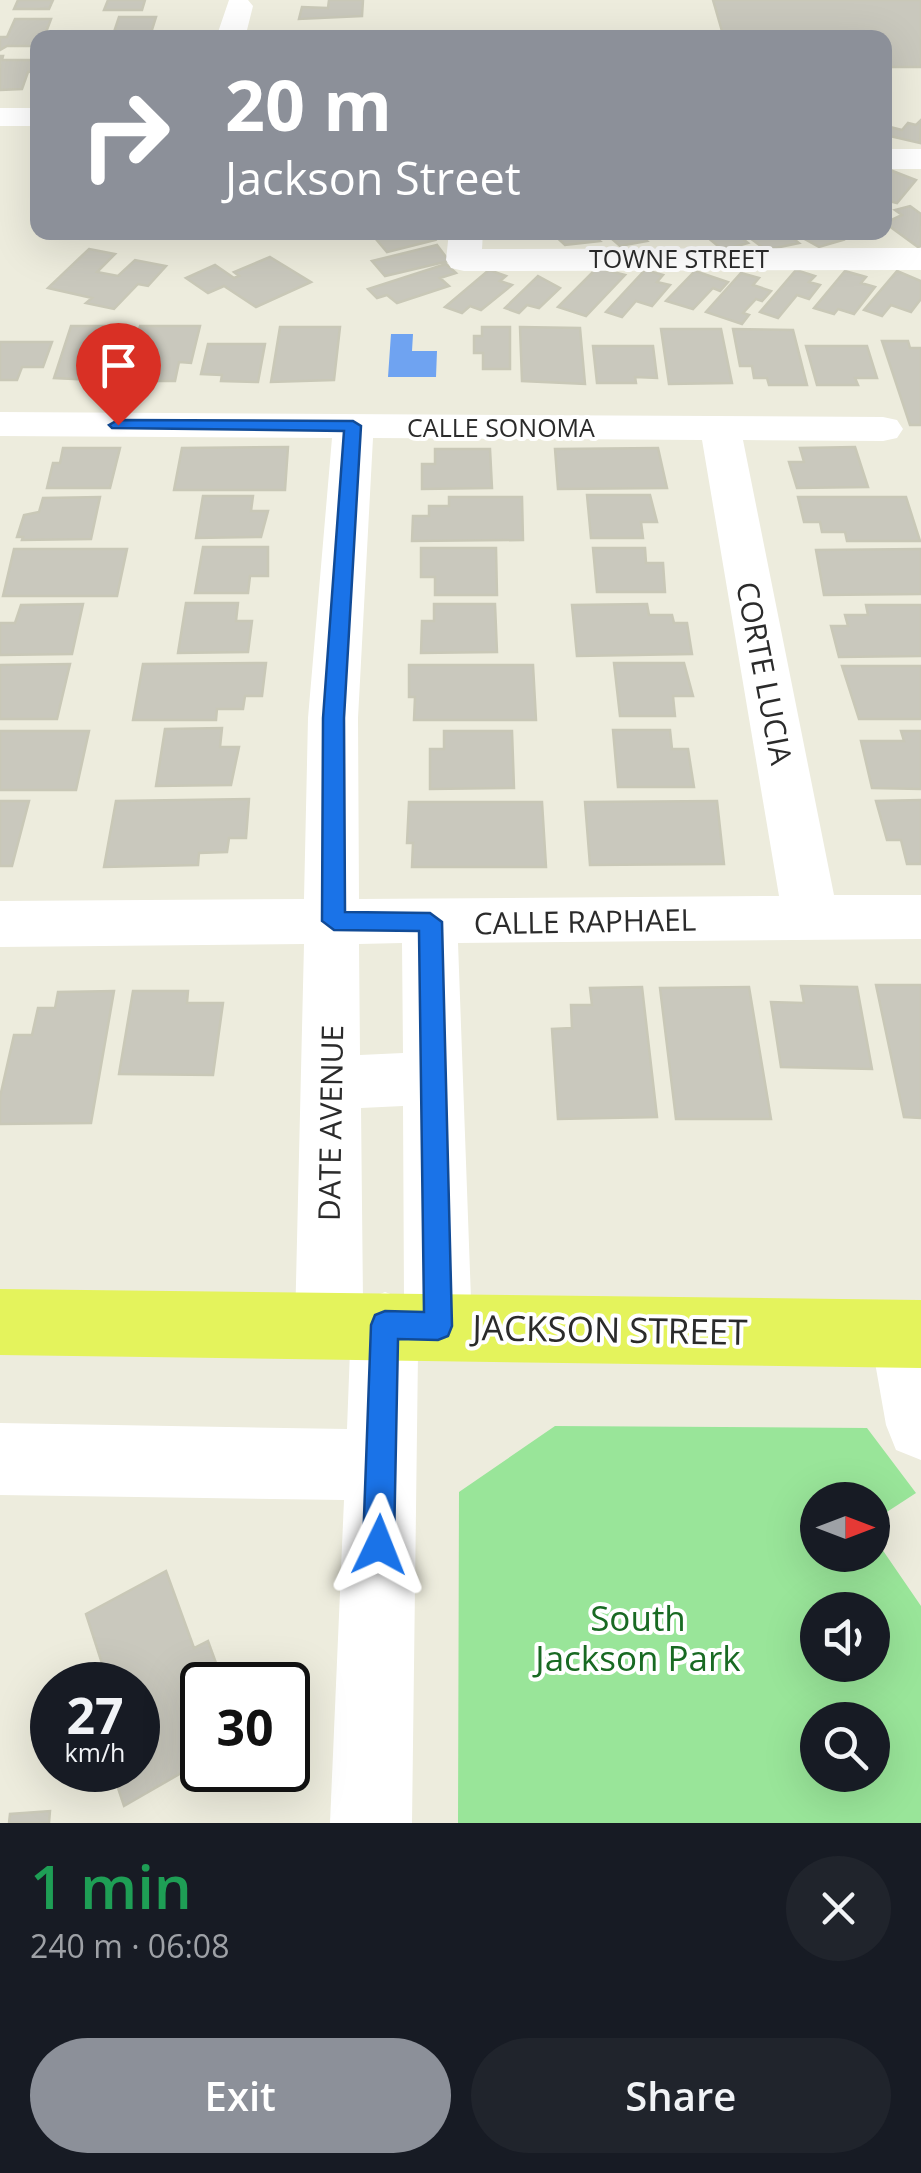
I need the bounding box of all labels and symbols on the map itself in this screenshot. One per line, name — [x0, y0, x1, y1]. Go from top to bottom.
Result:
street label: TOWNE STREET — [589, 241, 769, 275]
pin — [76, 323, 161, 426]
street label: CALLE SONOMA — [407, 410, 595, 444]
street label: CORTE LUCIA — [727, 578, 803, 768]
street label: CALLE RAPHAEL — [473, 899, 697, 943]
street label: DATE AVENUE — [308, 1024, 352, 1222]
street label: JACKSON STREET — [469, 1303, 748, 1355]
north arrow — [800, 1482, 890, 1572]
position arrow — [327, 1493, 431, 1597]
park label: South Jackson Park — [532, 1594, 741, 1681]
speed limit sign: 30 — [180, 1662, 310, 1792]

